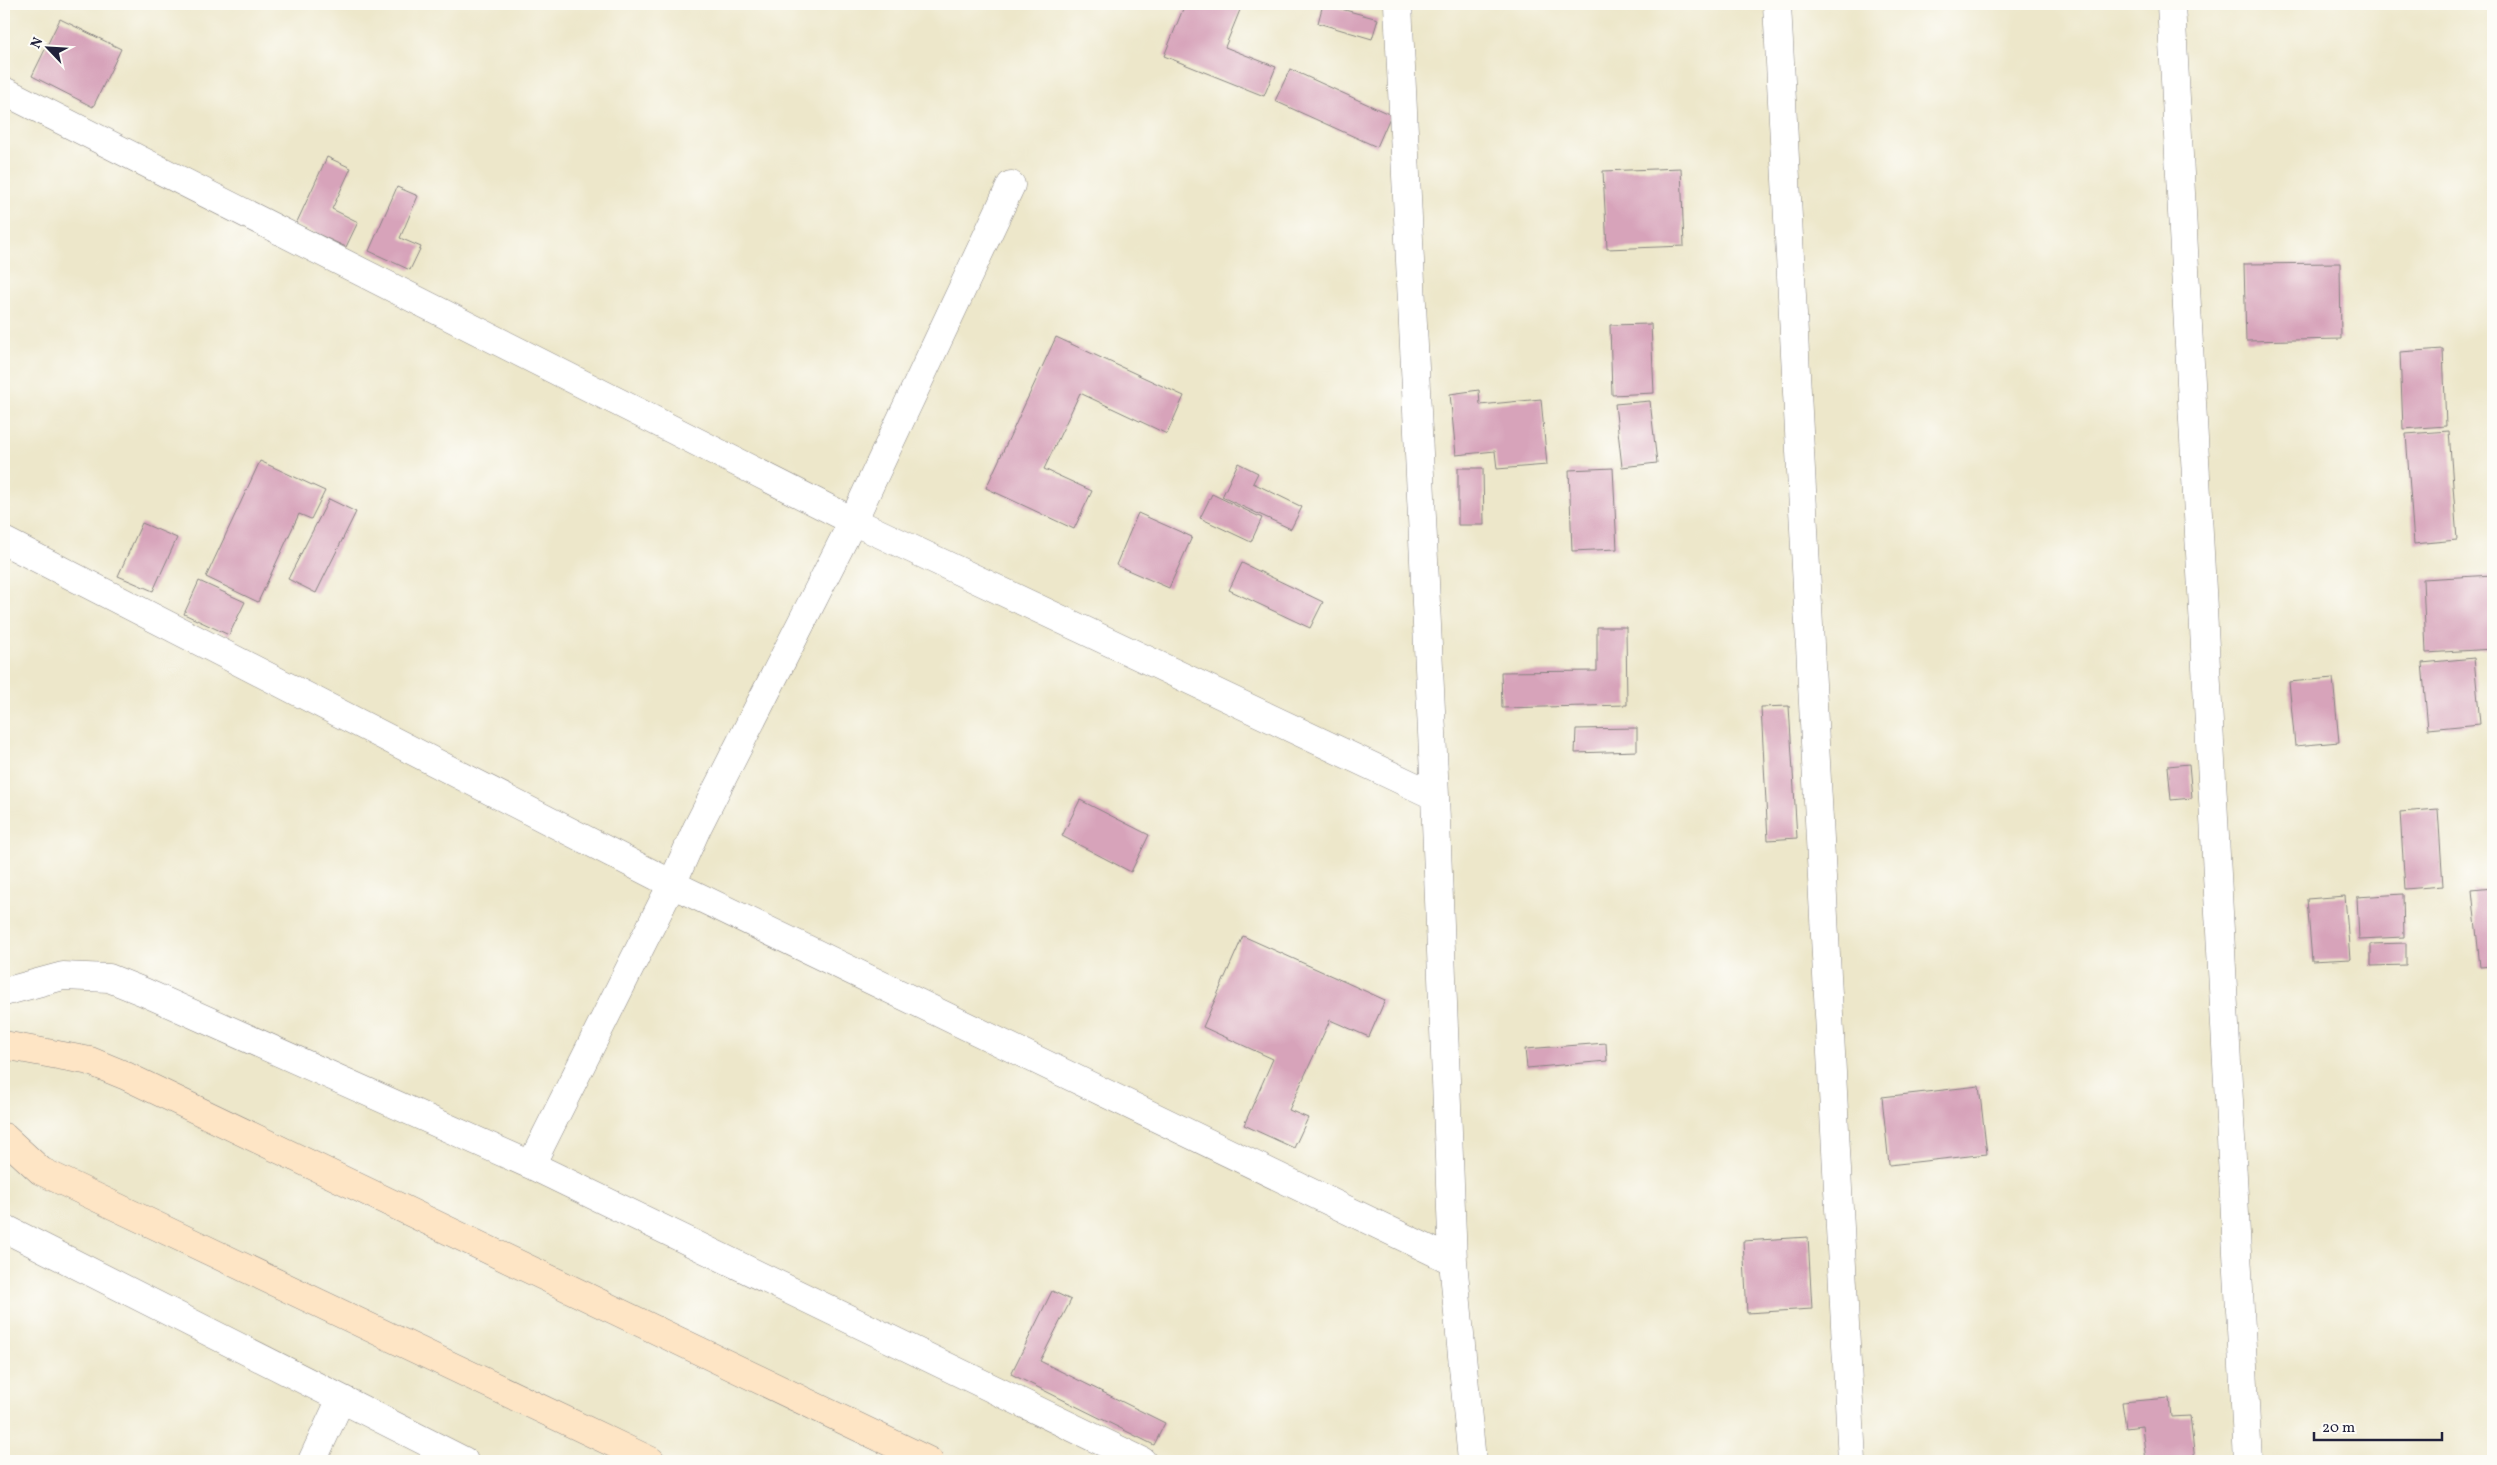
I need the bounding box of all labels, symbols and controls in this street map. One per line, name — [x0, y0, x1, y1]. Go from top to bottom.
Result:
north arrow — [22, 22, 72, 72]
text: N — [27, 35, 48, 52]
scale bar — [2314, 1410, 2442, 1442]
text: 20 m — [2322, 1418, 2355, 1439]

